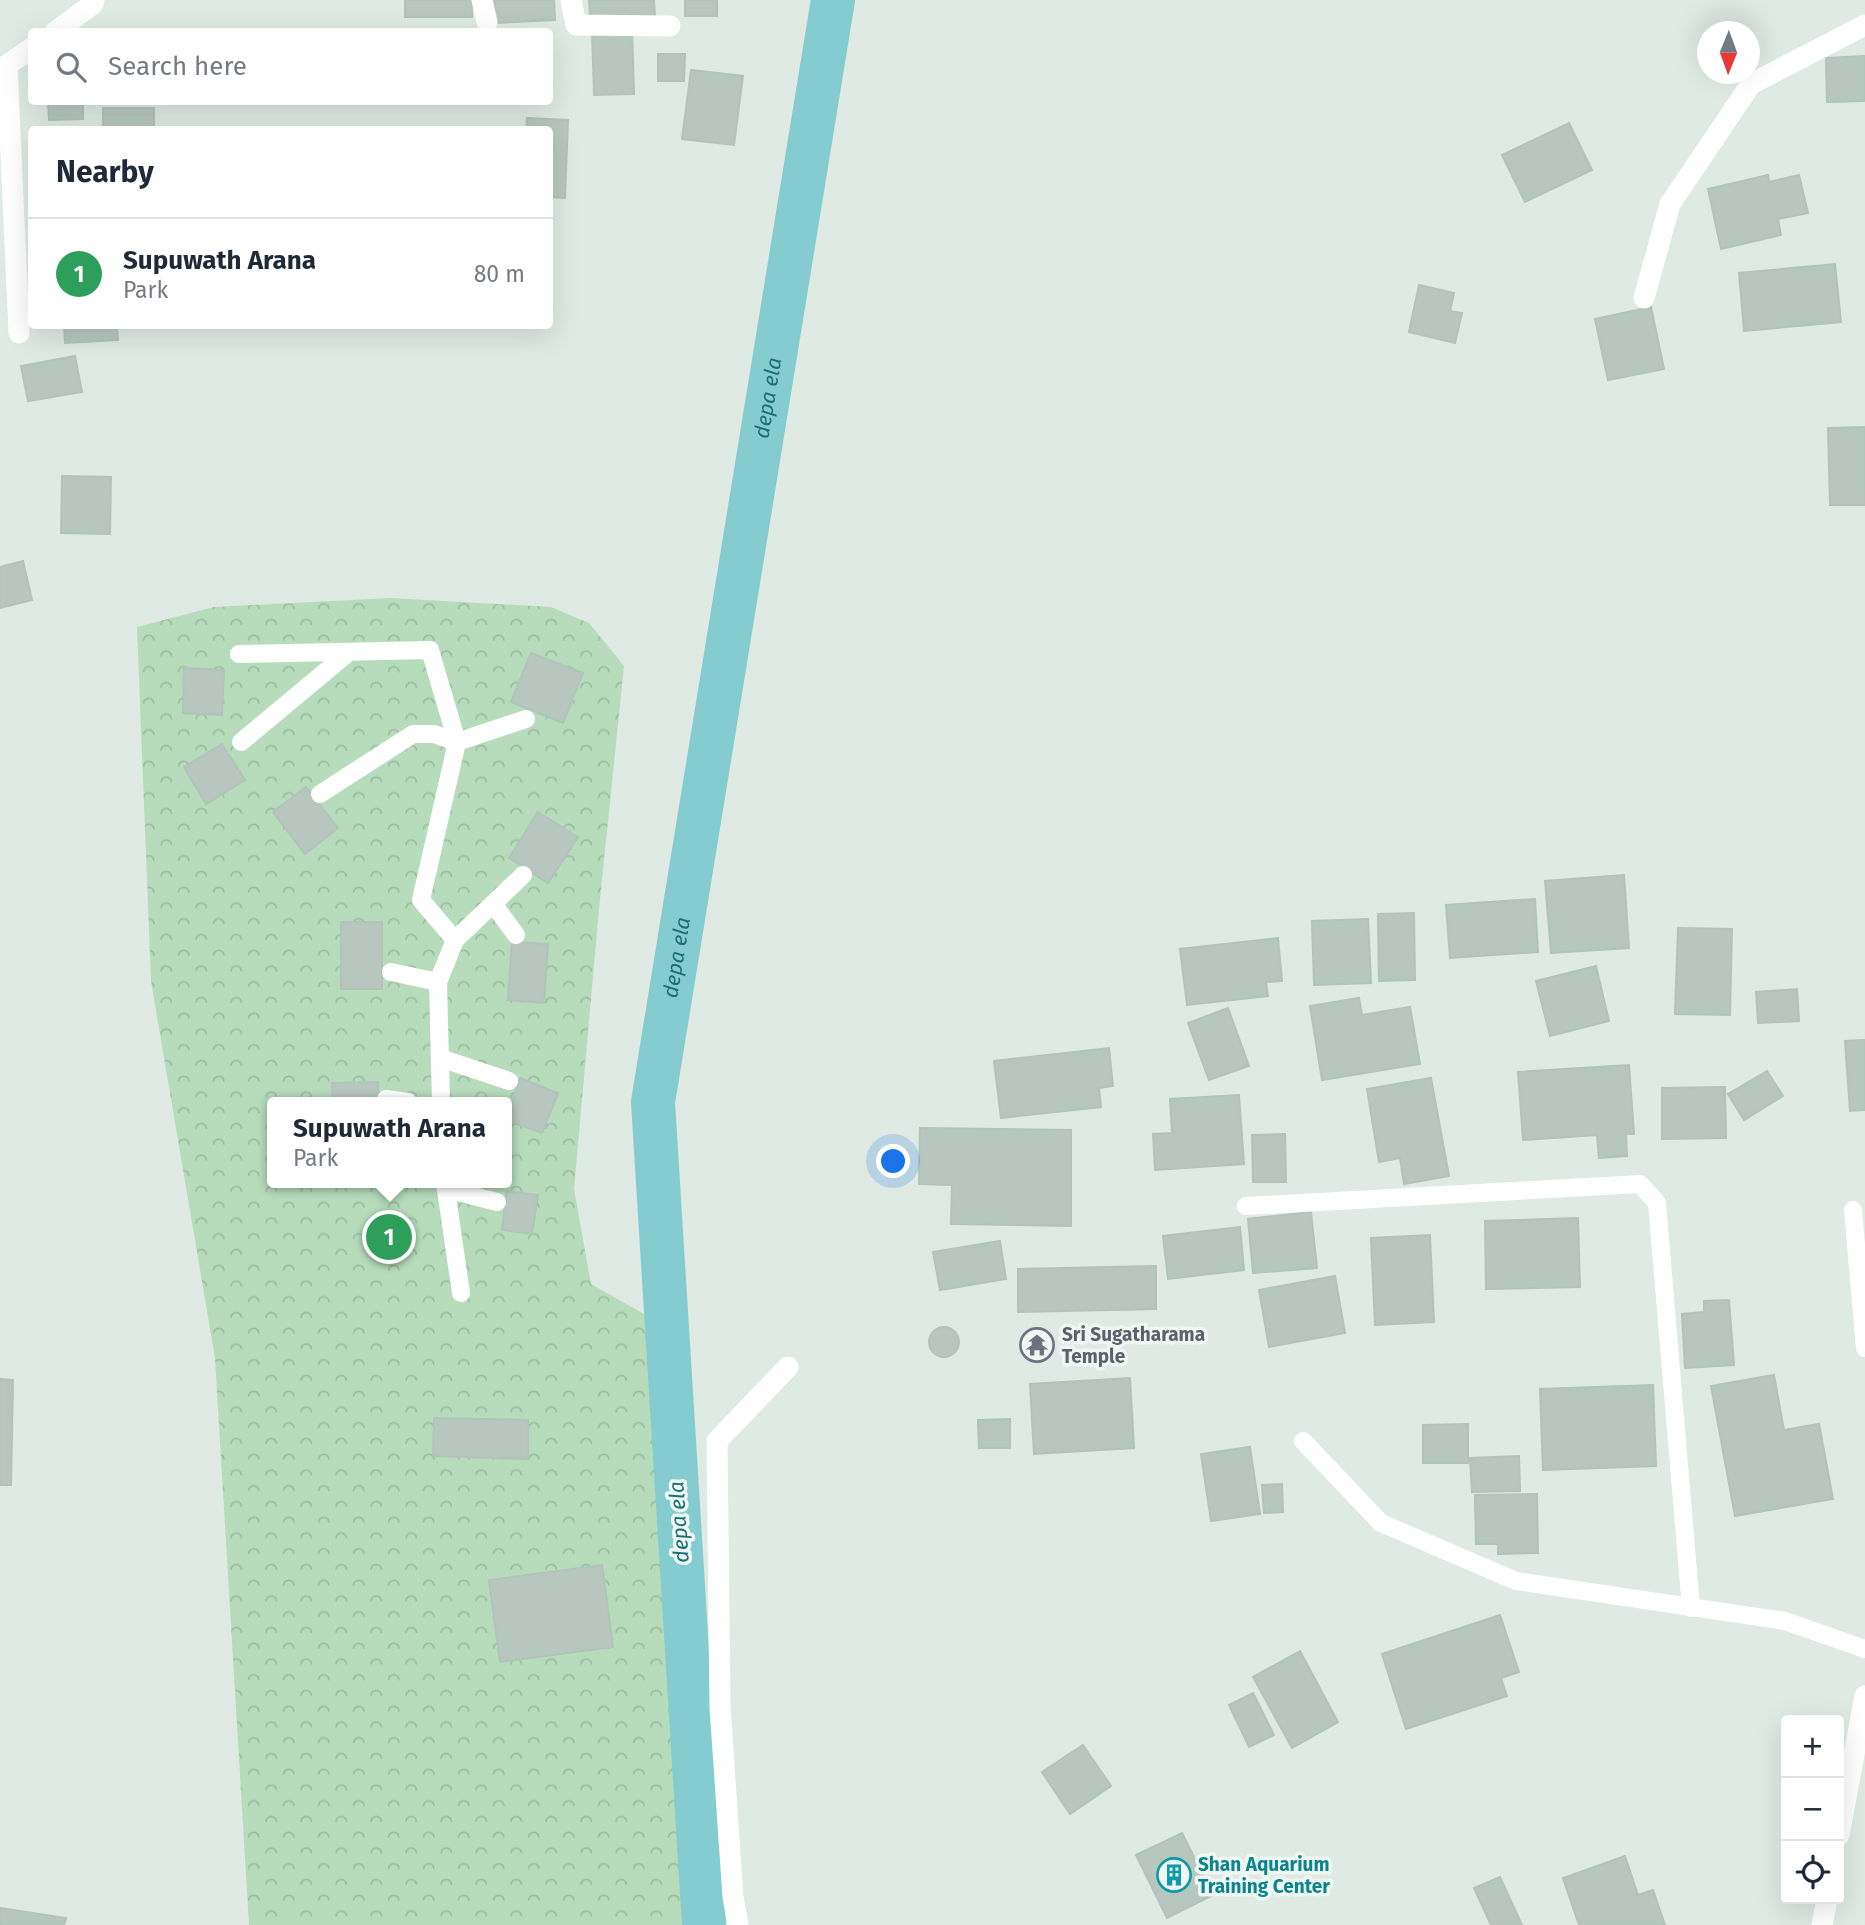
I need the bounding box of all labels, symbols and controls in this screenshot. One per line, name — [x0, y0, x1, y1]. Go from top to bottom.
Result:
north arrow — [1697, 21, 1760, 84]
search box — [28, 28, 553, 105]
icon: search — [52, 48, 90, 86]
text: Search here — [108, 51, 247, 82]
text: Nearby — [56, 154, 154, 190]
text: Supuwath Arana — [123, 245, 316, 276]
text: 1 — [74, 260, 84, 288]
text: 80 m — [474, 260, 525, 288]
text: Park — [123, 276, 168, 304]
water label: depa ela — [749, 356, 787, 440]
water label: depa ela — [657, 915, 696, 1000]
popup — [267, 1097, 512, 1188]
text: Supuwath Arana — [293, 1113, 486, 1144]
text: Park — [293, 1144, 338, 1172]
your location — [876, 1144, 910, 1178]
pin: 1 — [366, 1211, 412, 1263]
place label: Sri Sugatharama Temple — [1062, 1323, 1205, 1368]
temple icon: Sri Sugatharama Temple — [1018, 1326, 1056, 1364]
water label: depa ela — [663, 1480, 695, 1564]
map controls — [1781, 1715, 1844, 1904]
button: + — [1781, 1715, 1844, 1778]
button: − — [1781, 1778, 1844, 1841]
button: locate — [1781, 1841, 1844, 1904]
place label: Shan Aquarium Training Center — [1198, 1853, 1330, 1898]
building icon: Shan Aquarium Training Center — [1155, 1856, 1193, 1894]

